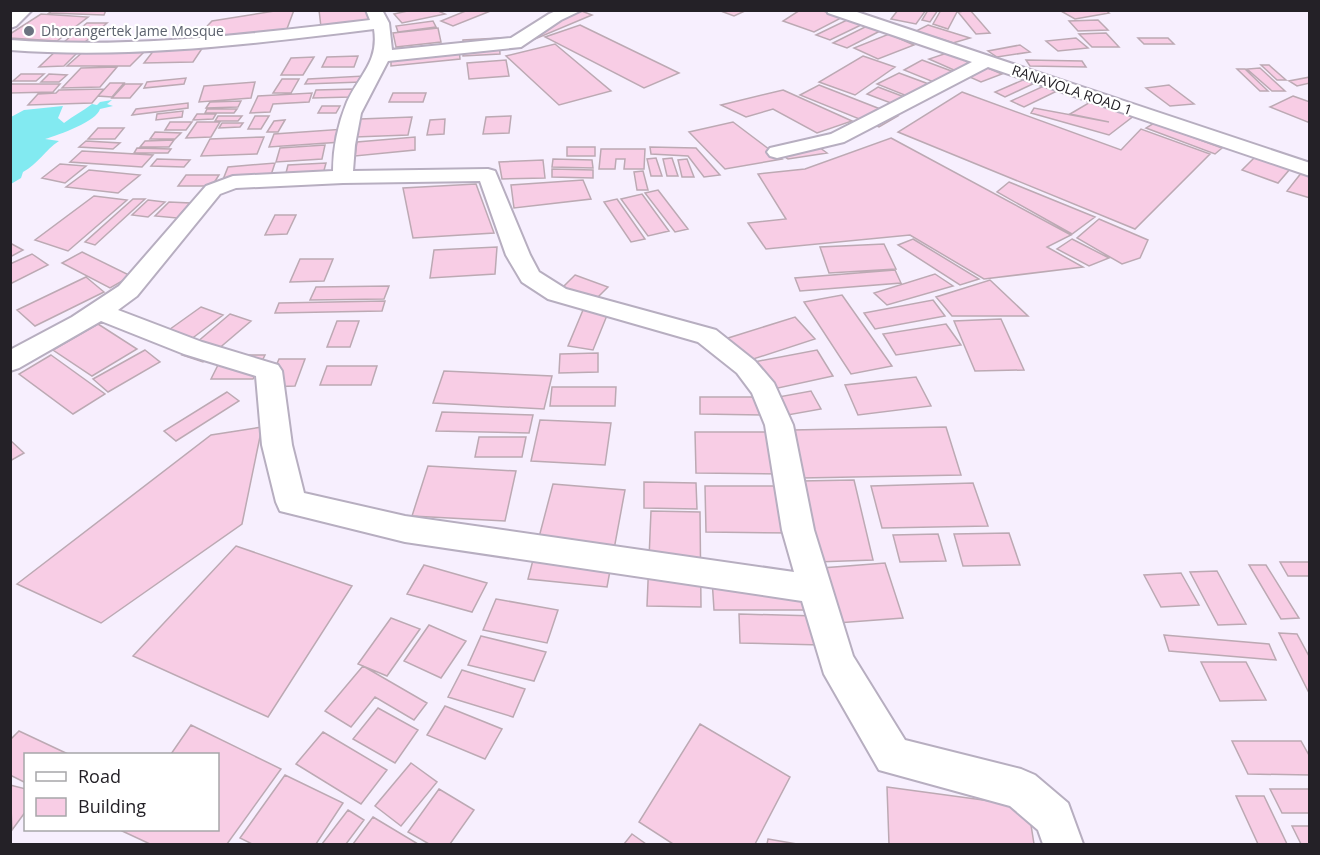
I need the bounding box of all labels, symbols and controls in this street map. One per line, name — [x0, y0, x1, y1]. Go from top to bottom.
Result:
place label: Dhorangertek Jame Mosque — [41, 21, 224, 40]
marker: Dhorangertek Jame Mosque — [22, 24, 36, 38]
street label: RANAVOLA ROAD 1 — [1009, 60, 1135, 119]
legend — [24, 753, 219, 831]
text: Road — [78, 764, 121, 788]
text: Building — [78, 794, 146, 818]

